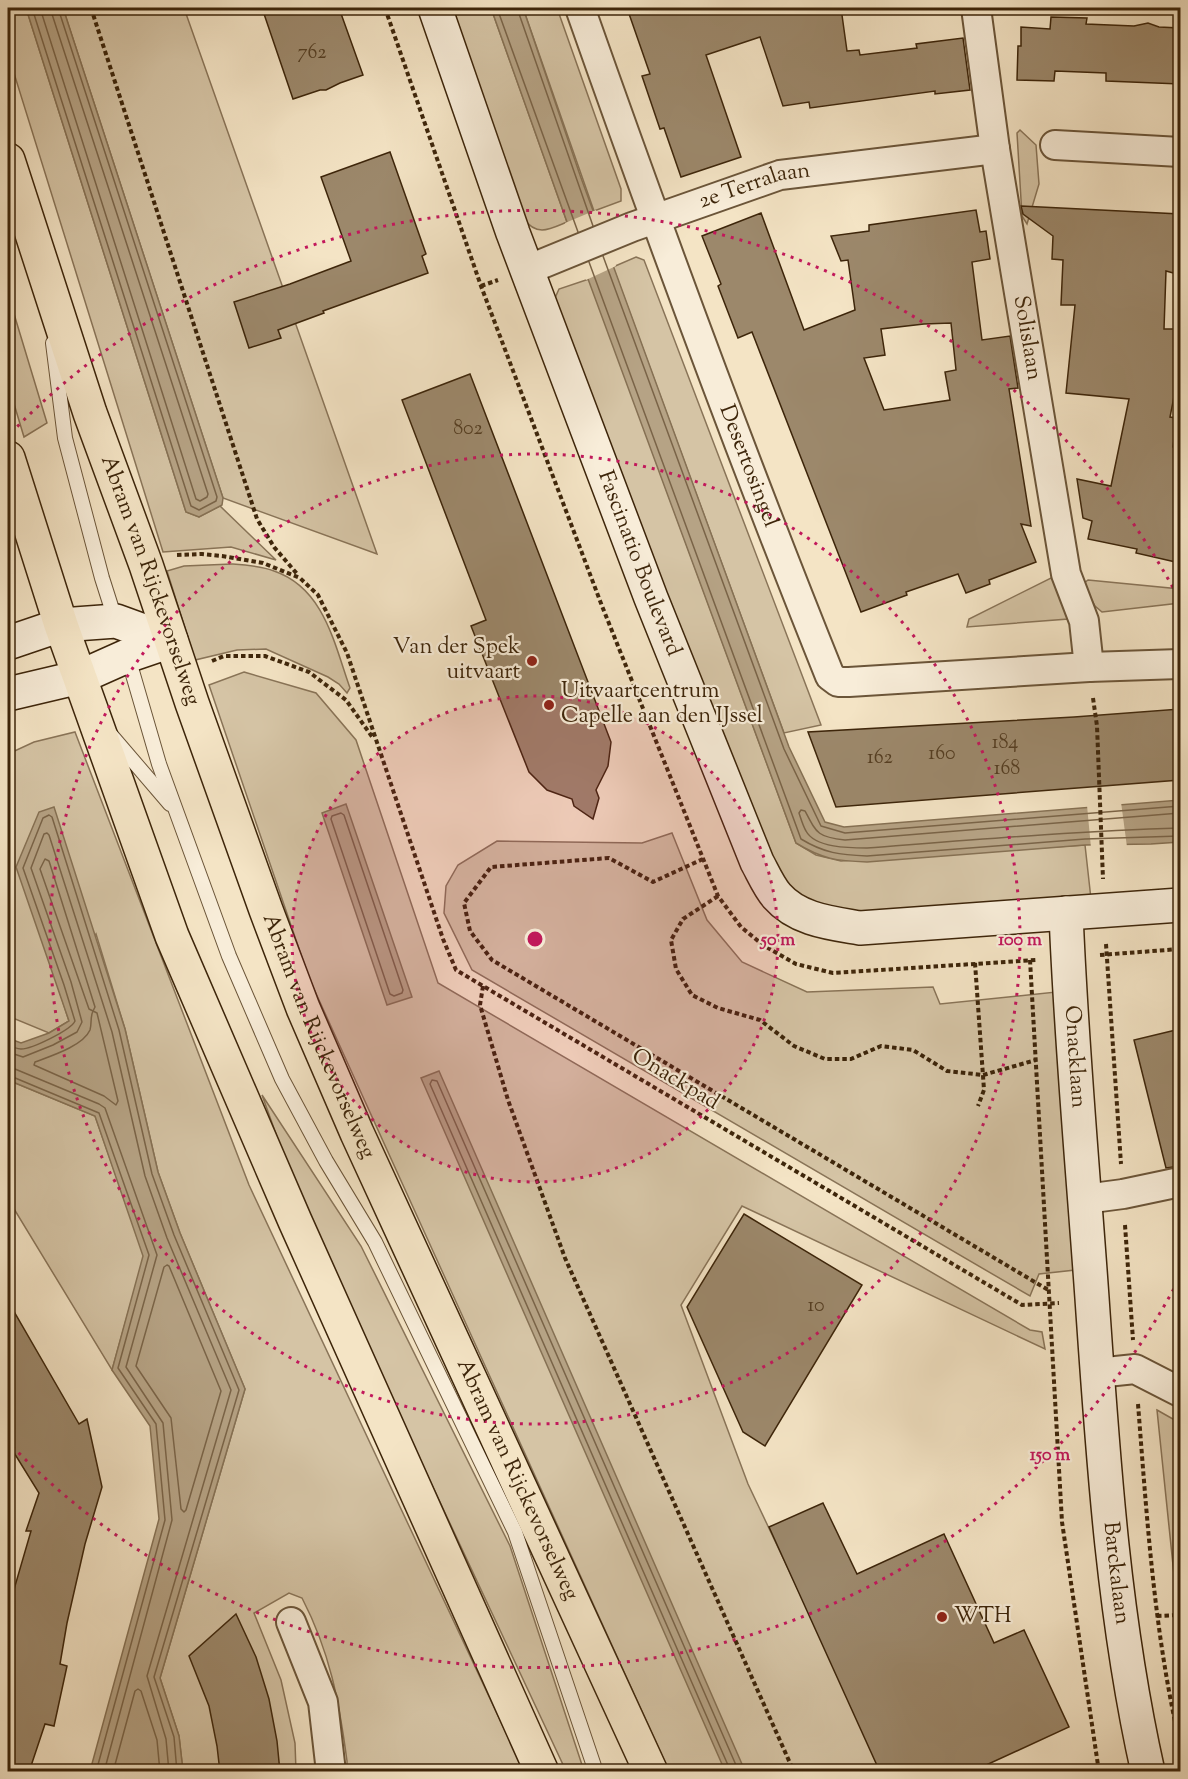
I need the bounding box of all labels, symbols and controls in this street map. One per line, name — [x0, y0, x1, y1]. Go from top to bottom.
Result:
house number: 762 — [297, 39, 327, 68]
street label: 2e Terralaan — [695, 155, 812, 218]
street label: Solislaan — [1004, 293, 1049, 383]
street label: Desertosingel — [710, 400, 786, 532]
house number: 802 — [453, 415, 483, 444]
street label: Abram van Rijckevorselweg — [91, 451, 208, 710]
street label: Fascinatio Boulevard — [588, 466, 689, 662]
place label: Van der Spek uitvaart — [393, 632, 520, 689]
marker: Van der Spek uitvaart — [525, 654, 539, 668]
place label: Uitvaartcentrum Capelle aan den IJssel — [561, 676, 763, 733]
marker: Uitvaartcentrum Capelle aan den IJssel — [542, 698, 556, 712]
house number: 184 — [992, 729, 1018, 758]
house number: 160 — [928, 740, 956, 769]
house number: 162 — [867, 744, 893, 773]
house number: 168 — [994, 755, 1020, 784]
street label: Abram van Rijckevorselweg — [253, 909, 383, 1165]
text: 50 m — [759, 928, 795, 954]
text: 100 m — [998, 928, 1042, 954]
centre of rings — [525, 929, 545, 949]
street label: Onacklaan — [1055, 1004, 1094, 1109]
street label: Onackpad — [625, 1041, 725, 1119]
house number: 10 — [807, 1292, 825, 1321]
street label: Abram van Rijckevorselweg — [447, 1354, 586, 1606]
text: 150 m — [1030, 1443, 1070, 1469]
street label: Barckalaan — [1094, 1520, 1137, 1627]
place label: WTH — [954, 1601, 1011, 1633]
marker: WTH — [935, 1610, 949, 1624]

